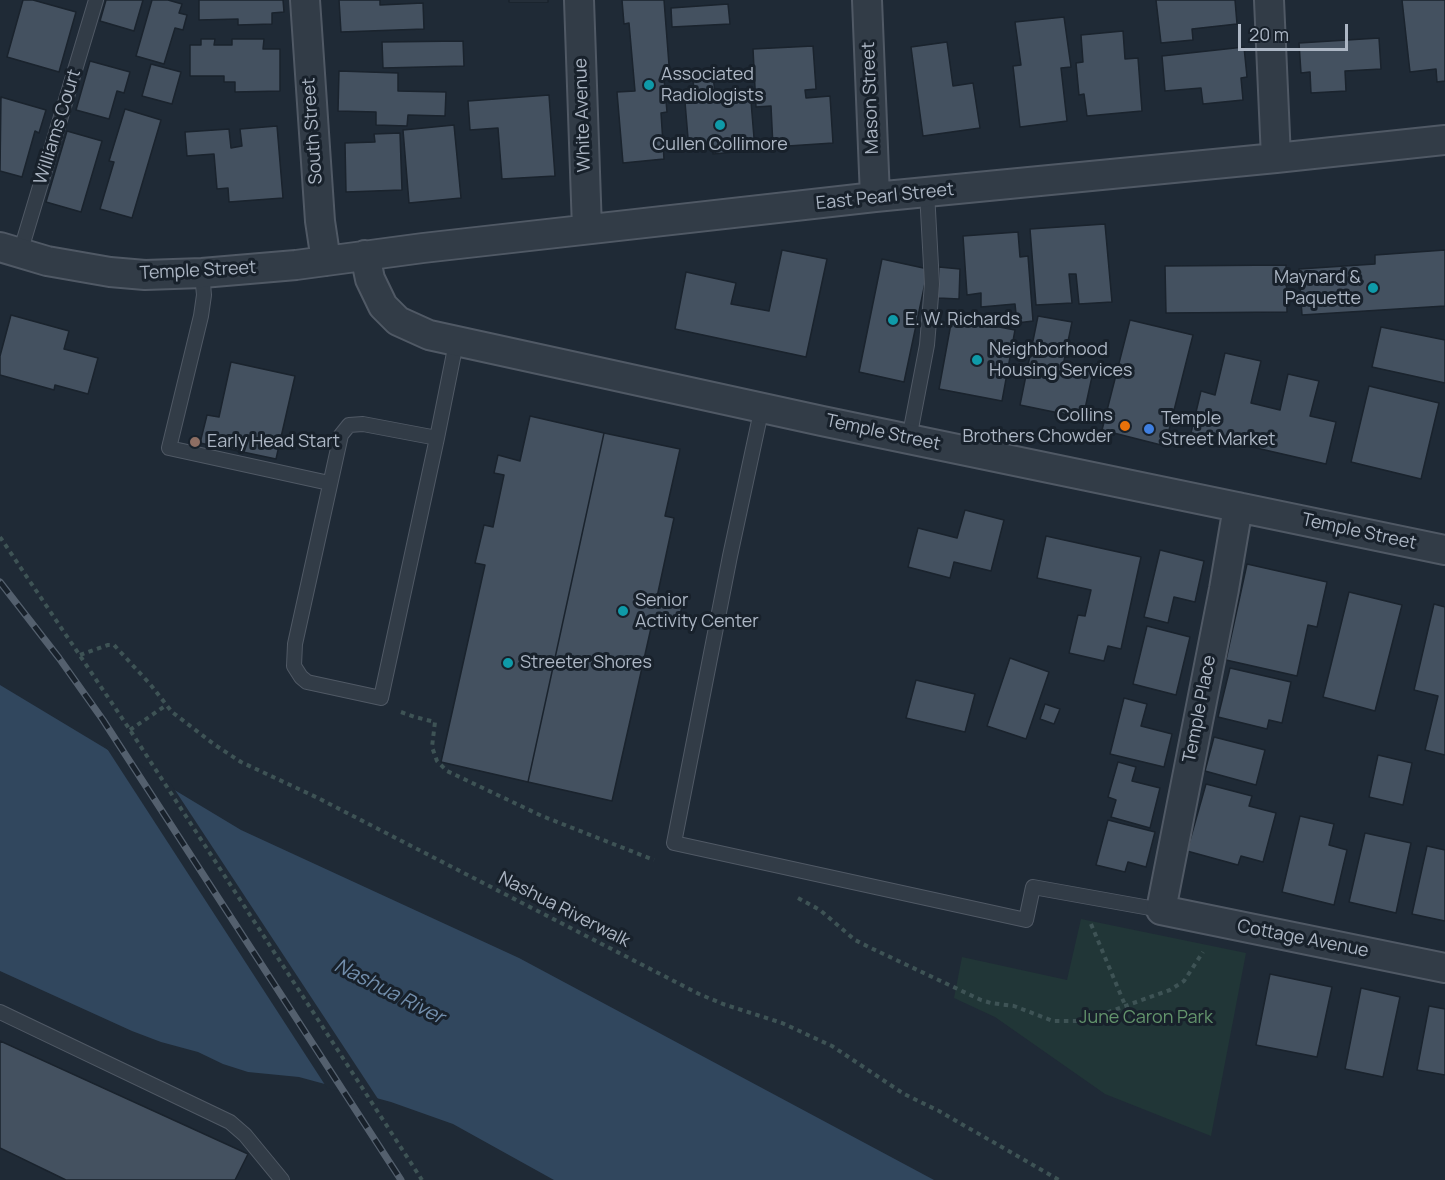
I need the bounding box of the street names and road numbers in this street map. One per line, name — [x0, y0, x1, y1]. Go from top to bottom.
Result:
street label: Mason Street — [858, 41, 884, 155]
street label: White Avenue — [570, 57, 596, 173]
street label: Williams Court — [30, 67, 86, 187]
street label: South Street — [299, 77, 327, 185]
street label: East Pearl Street — [815, 179, 955, 215]
street label: Temple Street — [139, 257, 257, 285]
street label: Temple Street — [824, 410, 942, 456]
street label: Temple Street — [1300, 509, 1418, 555]
street label: Temple Place — [1179, 653, 1221, 765]
street label: Nashua Riverwalk — [495, 868, 633, 952]
street label: Cottage Avenue — [1236, 916, 1370, 962]

